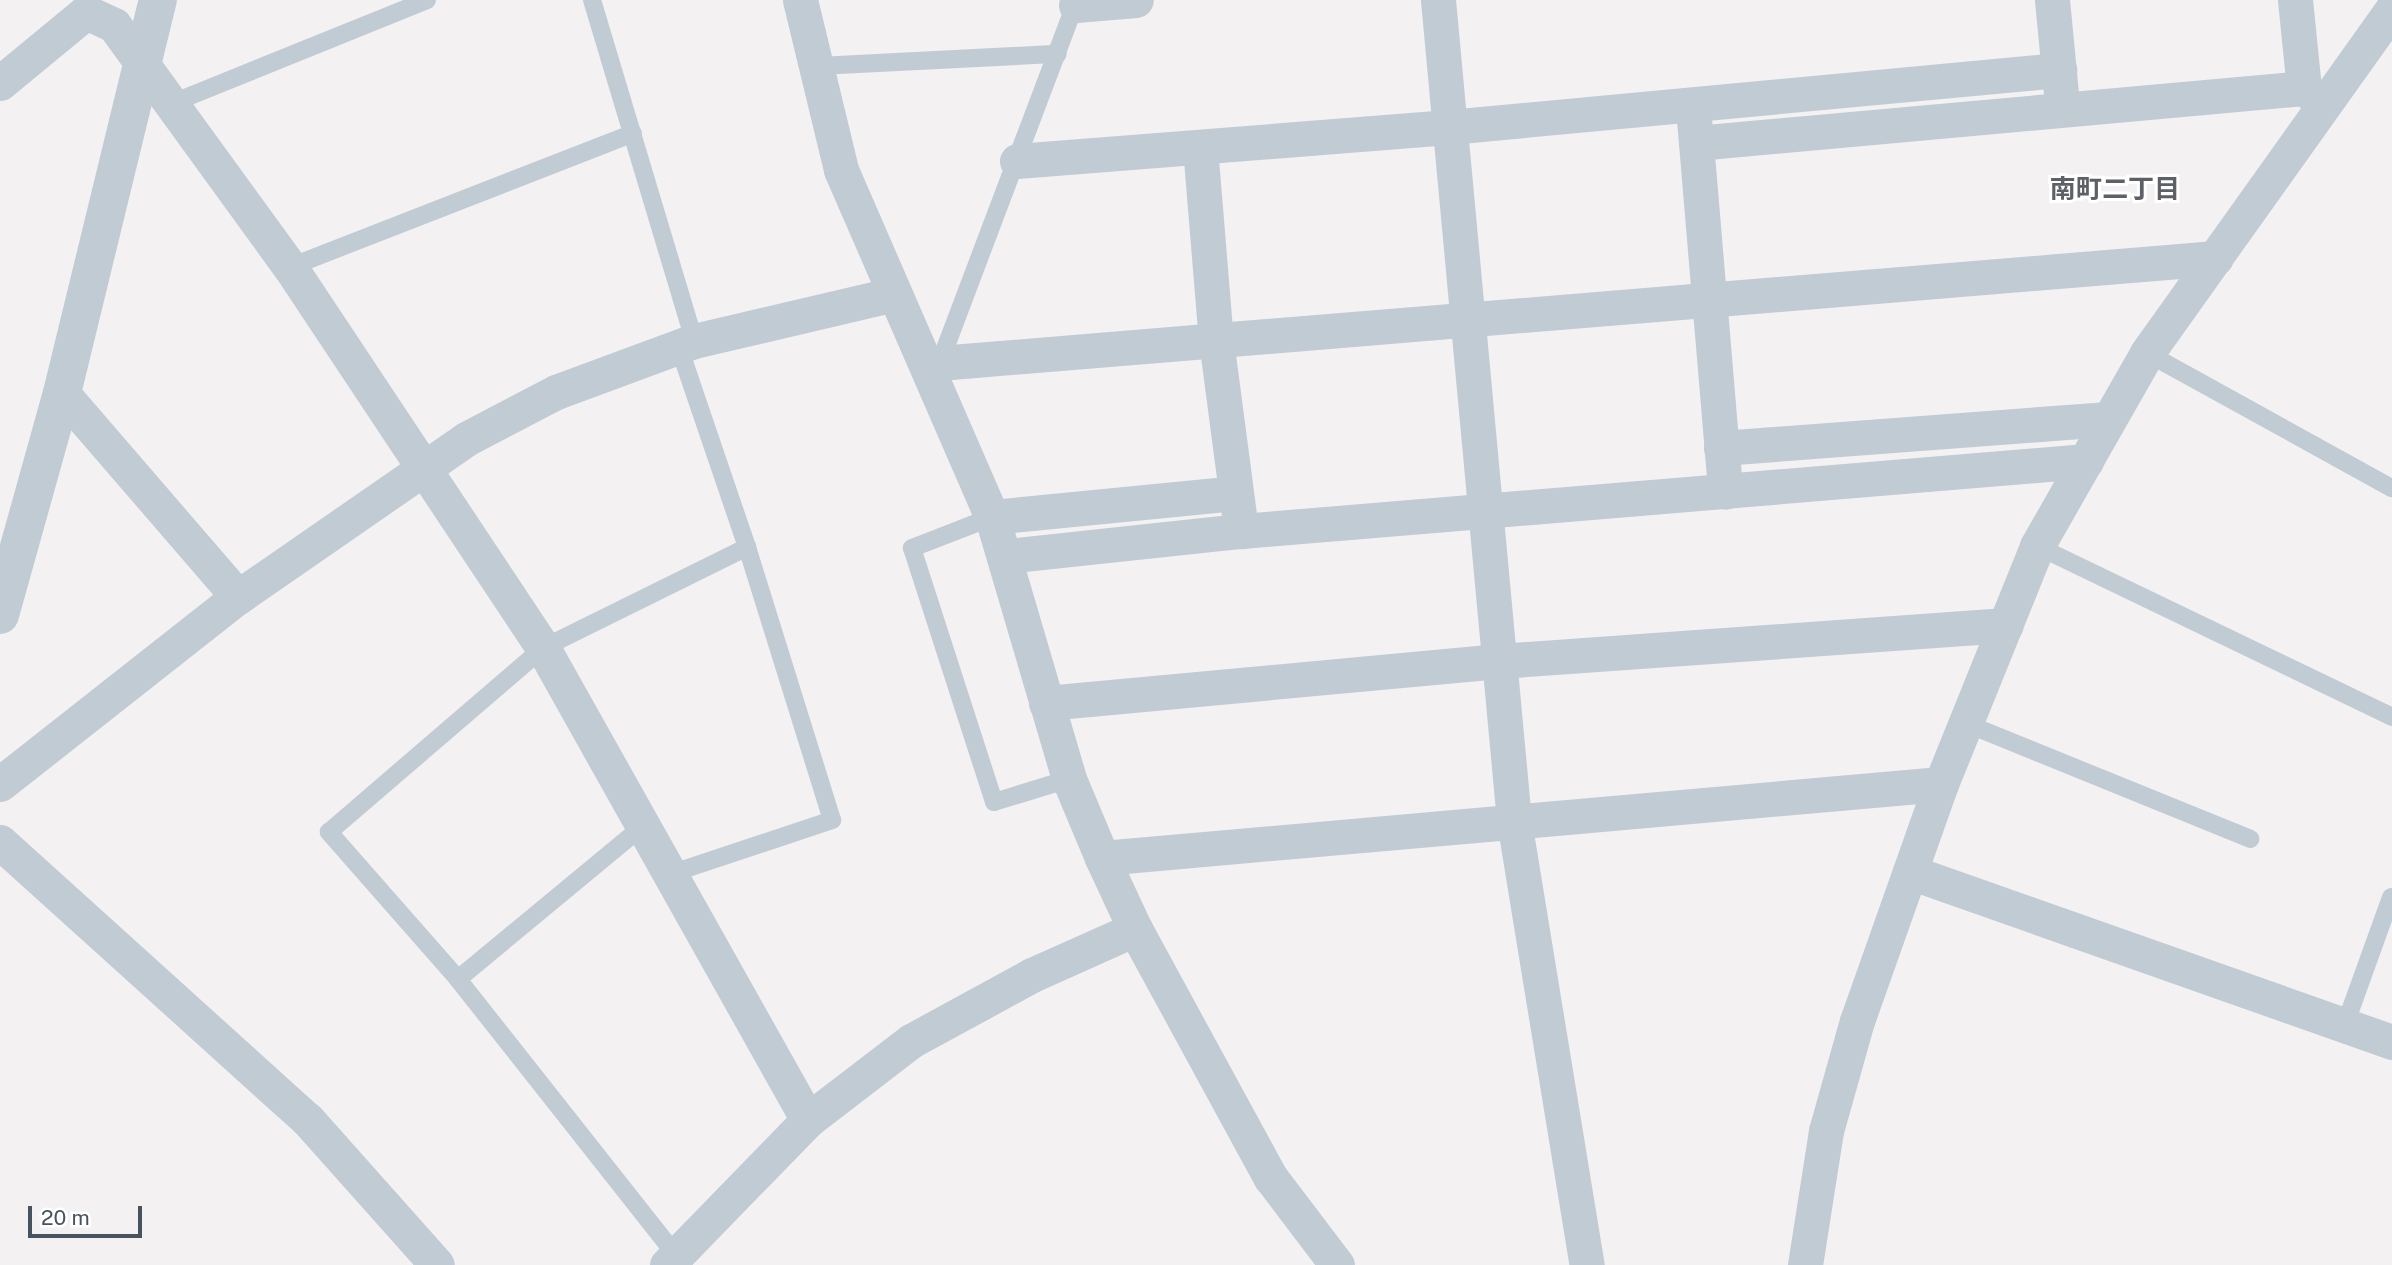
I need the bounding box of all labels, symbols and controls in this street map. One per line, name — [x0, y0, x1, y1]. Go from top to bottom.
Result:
district label: 南町二丁目 — [2050, 173, 2180, 205]
scale bar — [32, 1192, 145, 1236]
text: 20 m — [41, 1205, 90, 1230]

